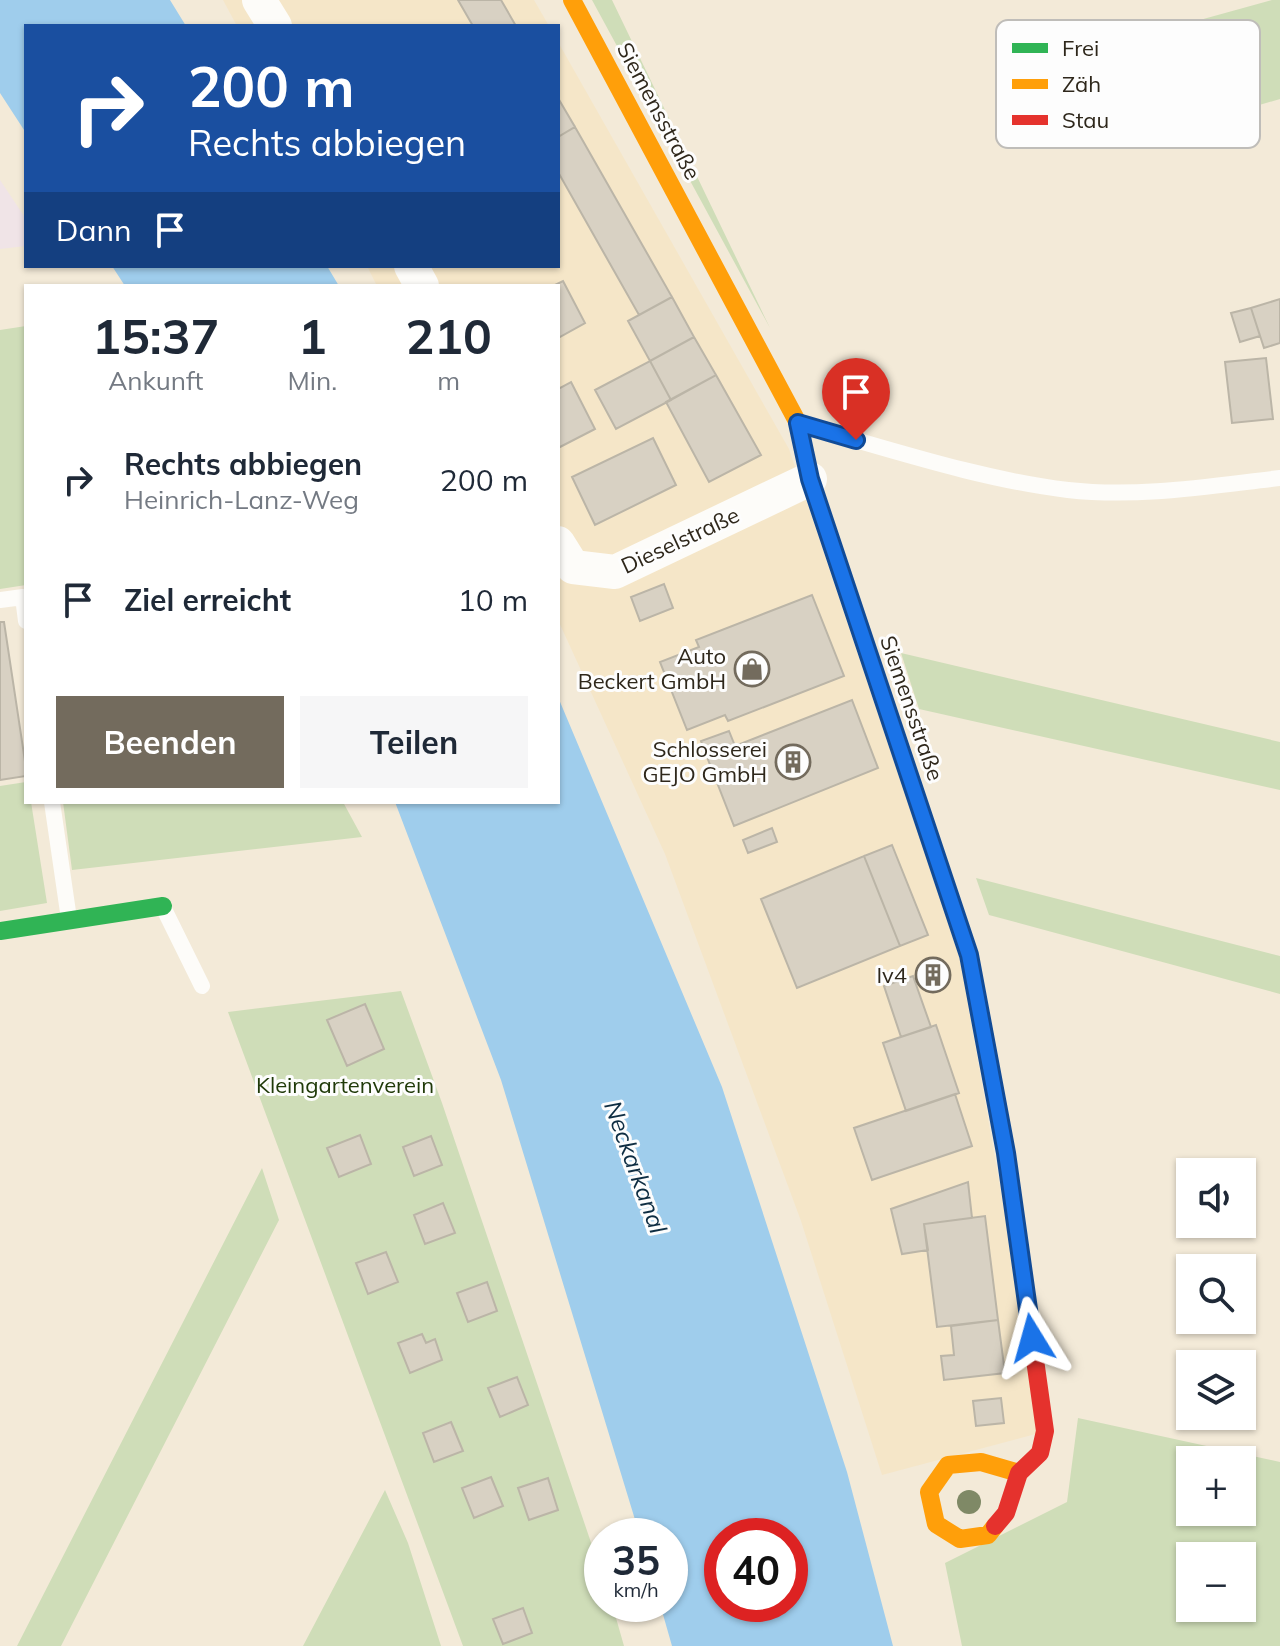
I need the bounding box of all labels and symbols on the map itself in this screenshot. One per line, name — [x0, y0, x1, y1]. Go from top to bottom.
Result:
legend — [996, 20, 1260, 148]
text: Frei — [1062, 34, 1099, 62]
street label: Siemensstraße — [611, 38, 707, 184]
text: Zäh — [1062, 70, 1101, 98]
text: Stau — [1062, 106, 1109, 134]
pin — [822, 358, 890, 440]
street label: Dieselstraße — [616, 500, 744, 580]
street label: Siemensstraße — [874, 632, 950, 784]
place label: Auto Beckert GmbH — [578, 642, 726, 695]
shop icon: Auto Beckert GmbH — [733, 650, 771, 688]
place label: Schlosserei GEJO GmbH — [642, 735, 767, 788]
building icon: Schlosserei GEJO GmbH — [774, 743, 812, 781]
building icon: Iv4 — [914, 956, 952, 994]
place label: Iv4 — [876, 961, 907, 989]
park label: Kleingartenverein — [256, 1071, 434, 1099]
water label: Neckarkanal — [598, 1097, 674, 1238]
position arrow — [990, 1296, 1074, 1380]
speed limit sign: 40 — [704, 1518, 808, 1622]

